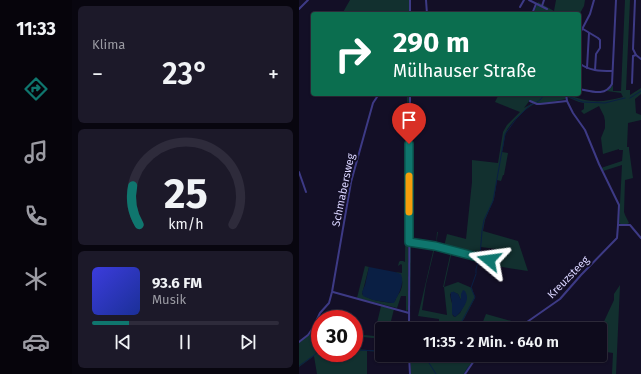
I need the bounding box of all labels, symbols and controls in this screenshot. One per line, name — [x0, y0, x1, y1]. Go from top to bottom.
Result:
text: 11:33 — [16, 18, 56, 40]
text: 290 m — [393, 26, 470, 59]
icon: right — [327, 28, 379, 80]
text: Klima — [92, 37, 125, 52]
text: 23° — [162, 56, 209, 92]
text: Mülhauser Straße — [393, 60, 536, 82]
text: − — [92, 61, 103, 88]
text: + — [268, 61, 279, 88]
icon: directions — [22, 75, 50, 103]
pin — [392, 103, 426, 144]
icon: arrive — [398, 109, 420, 131]
icon: music — [22, 138, 50, 166]
street label: Schmabersweg — [329, 152, 358, 228]
text: 25 — [164, 169, 207, 219]
icon: phone — [22, 202, 50, 230]
text: km/h — [168, 216, 203, 233]
position arrow — [468, 239, 510, 281]
street label: Kreuzsteeg — [545, 253, 592, 301]
icon: climate — [22, 265, 50, 293]
text: 93.6 FM — [152, 274, 202, 292]
text: Musik — [152, 292, 186, 307]
speed limit sign: 30 — [311, 310, 363, 362]
icon: car — [22, 328, 50, 356]
icon: previous — [112, 331, 134, 353]
icon: pause — [174, 331, 196, 353]
icon: next — [237, 331, 259, 353]
text: 11:35 · 2 Min. · 640 m — [423, 333, 559, 351]

